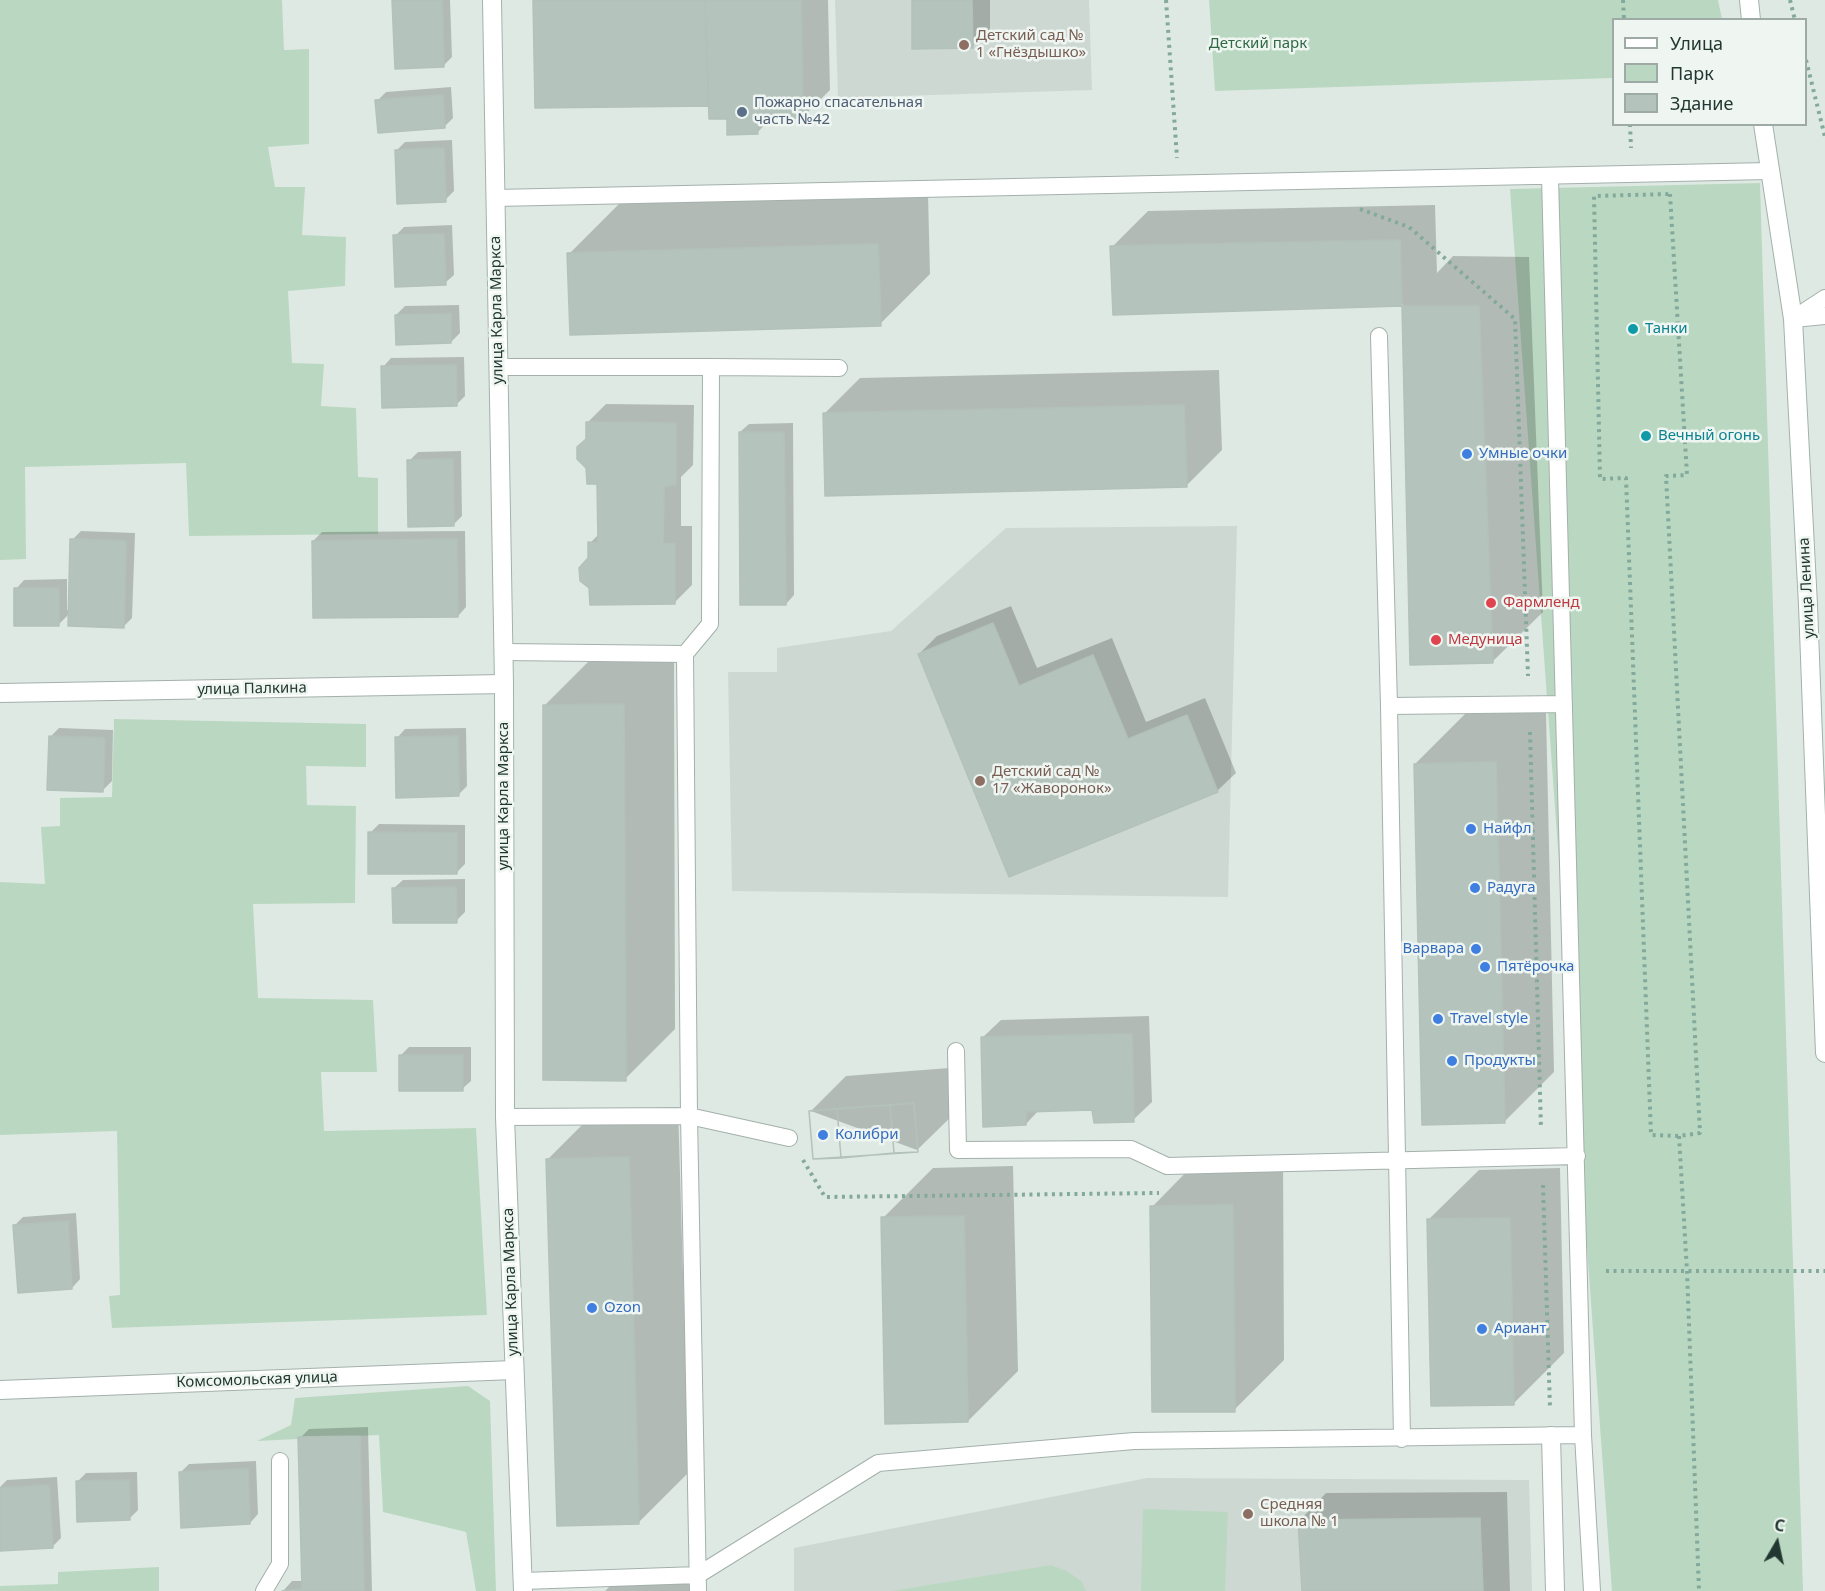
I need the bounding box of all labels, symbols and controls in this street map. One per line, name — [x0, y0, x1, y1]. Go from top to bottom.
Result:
legend — [1612, 18, 1807, 126]
place label: Детский сад № 1 «Гнёздышко» — [976, 27, 1086, 62]
text: Улица — [1670, 31, 1723, 55]
park label: Детский парк — [1209, 35, 1307, 53]
marker: Детский сад № 1 «Гнёздышко» — [957, 38, 971, 52]
text: Парк — [1670, 61, 1714, 85]
text: Здание — [1670, 91, 1733, 115]
place label: Пожарно спасательная часть №42 — [754, 94, 923, 129]
marker: Пожарно спасательная часть №42 — [735, 105, 749, 119]
street label: улица Карла Маркса — [487, 236, 507, 384]
place label: Танки — [1645, 320, 1688, 338]
marker: Танки — [1626, 322, 1640, 336]
place label: Вечный огонь — [1658, 427, 1760, 445]
marker: Вечный огонь — [1639, 429, 1653, 443]
place label: Умные очки — [1479, 445, 1567, 463]
marker: Умные очки — [1460, 447, 1474, 461]
street label: улица Ленина — [1795, 537, 1819, 639]
place label: Фармленд — [1503, 594, 1580, 612]
marker: Фармленд — [1484, 596, 1498, 610]
place label: Медуница — [1448, 631, 1523, 649]
marker: Медуница — [1429, 633, 1443, 647]
street label: улица Палкина — [197, 679, 307, 699]
street label: улица Карла Маркса — [495, 722, 513, 870]
place label: Детский сад № 17 «Жаворонок» — [992, 763, 1112, 798]
marker: Детский сад № 17 «Жаворонок» — [973, 774, 987, 788]
place label: Найфл — [1483, 820, 1532, 838]
marker: Найфл — [1464, 822, 1478, 836]
place label: Радуга — [1487, 879, 1536, 897]
marker: Радуга — [1468, 881, 1482, 895]
place label: Варвара — [1403, 940, 1464, 958]
marker: Варвара — [1469, 942, 1483, 956]
place label: Пятёрочка — [1497, 958, 1574, 976]
marker: Пятёрочка — [1478, 960, 1492, 974]
place label: Travel style — [1450, 1010, 1528, 1028]
marker: Travel style — [1431, 1012, 1445, 1026]
place label: Продукты — [1464, 1052, 1536, 1070]
marker: Продукты — [1445, 1054, 1459, 1068]
place label: Колибри — [835, 1126, 898, 1144]
marker: Колибри — [816, 1128, 830, 1142]
street label: улица Карла Маркса — [499, 1207, 523, 1357]
place label: Ozon — [604, 1299, 641, 1317]
marker: Ozon — [585, 1301, 599, 1315]
place label: Ариант — [1494, 1320, 1547, 1338]
marker: Ариант — [1475, 1322, 1489, 1336]
street label: Комсомольская улица — [176, 1368, 338, 1392]
place label: Средняя школа № 1 — [1260, 1496, 1339, 1531]
marker: Средняя школа № 1 — [1241, 1507, 1255, 1521]
north arrow — [1747, 1513, 1807, 1573]
text: С — [1773, 1514, 1787, 1537]

